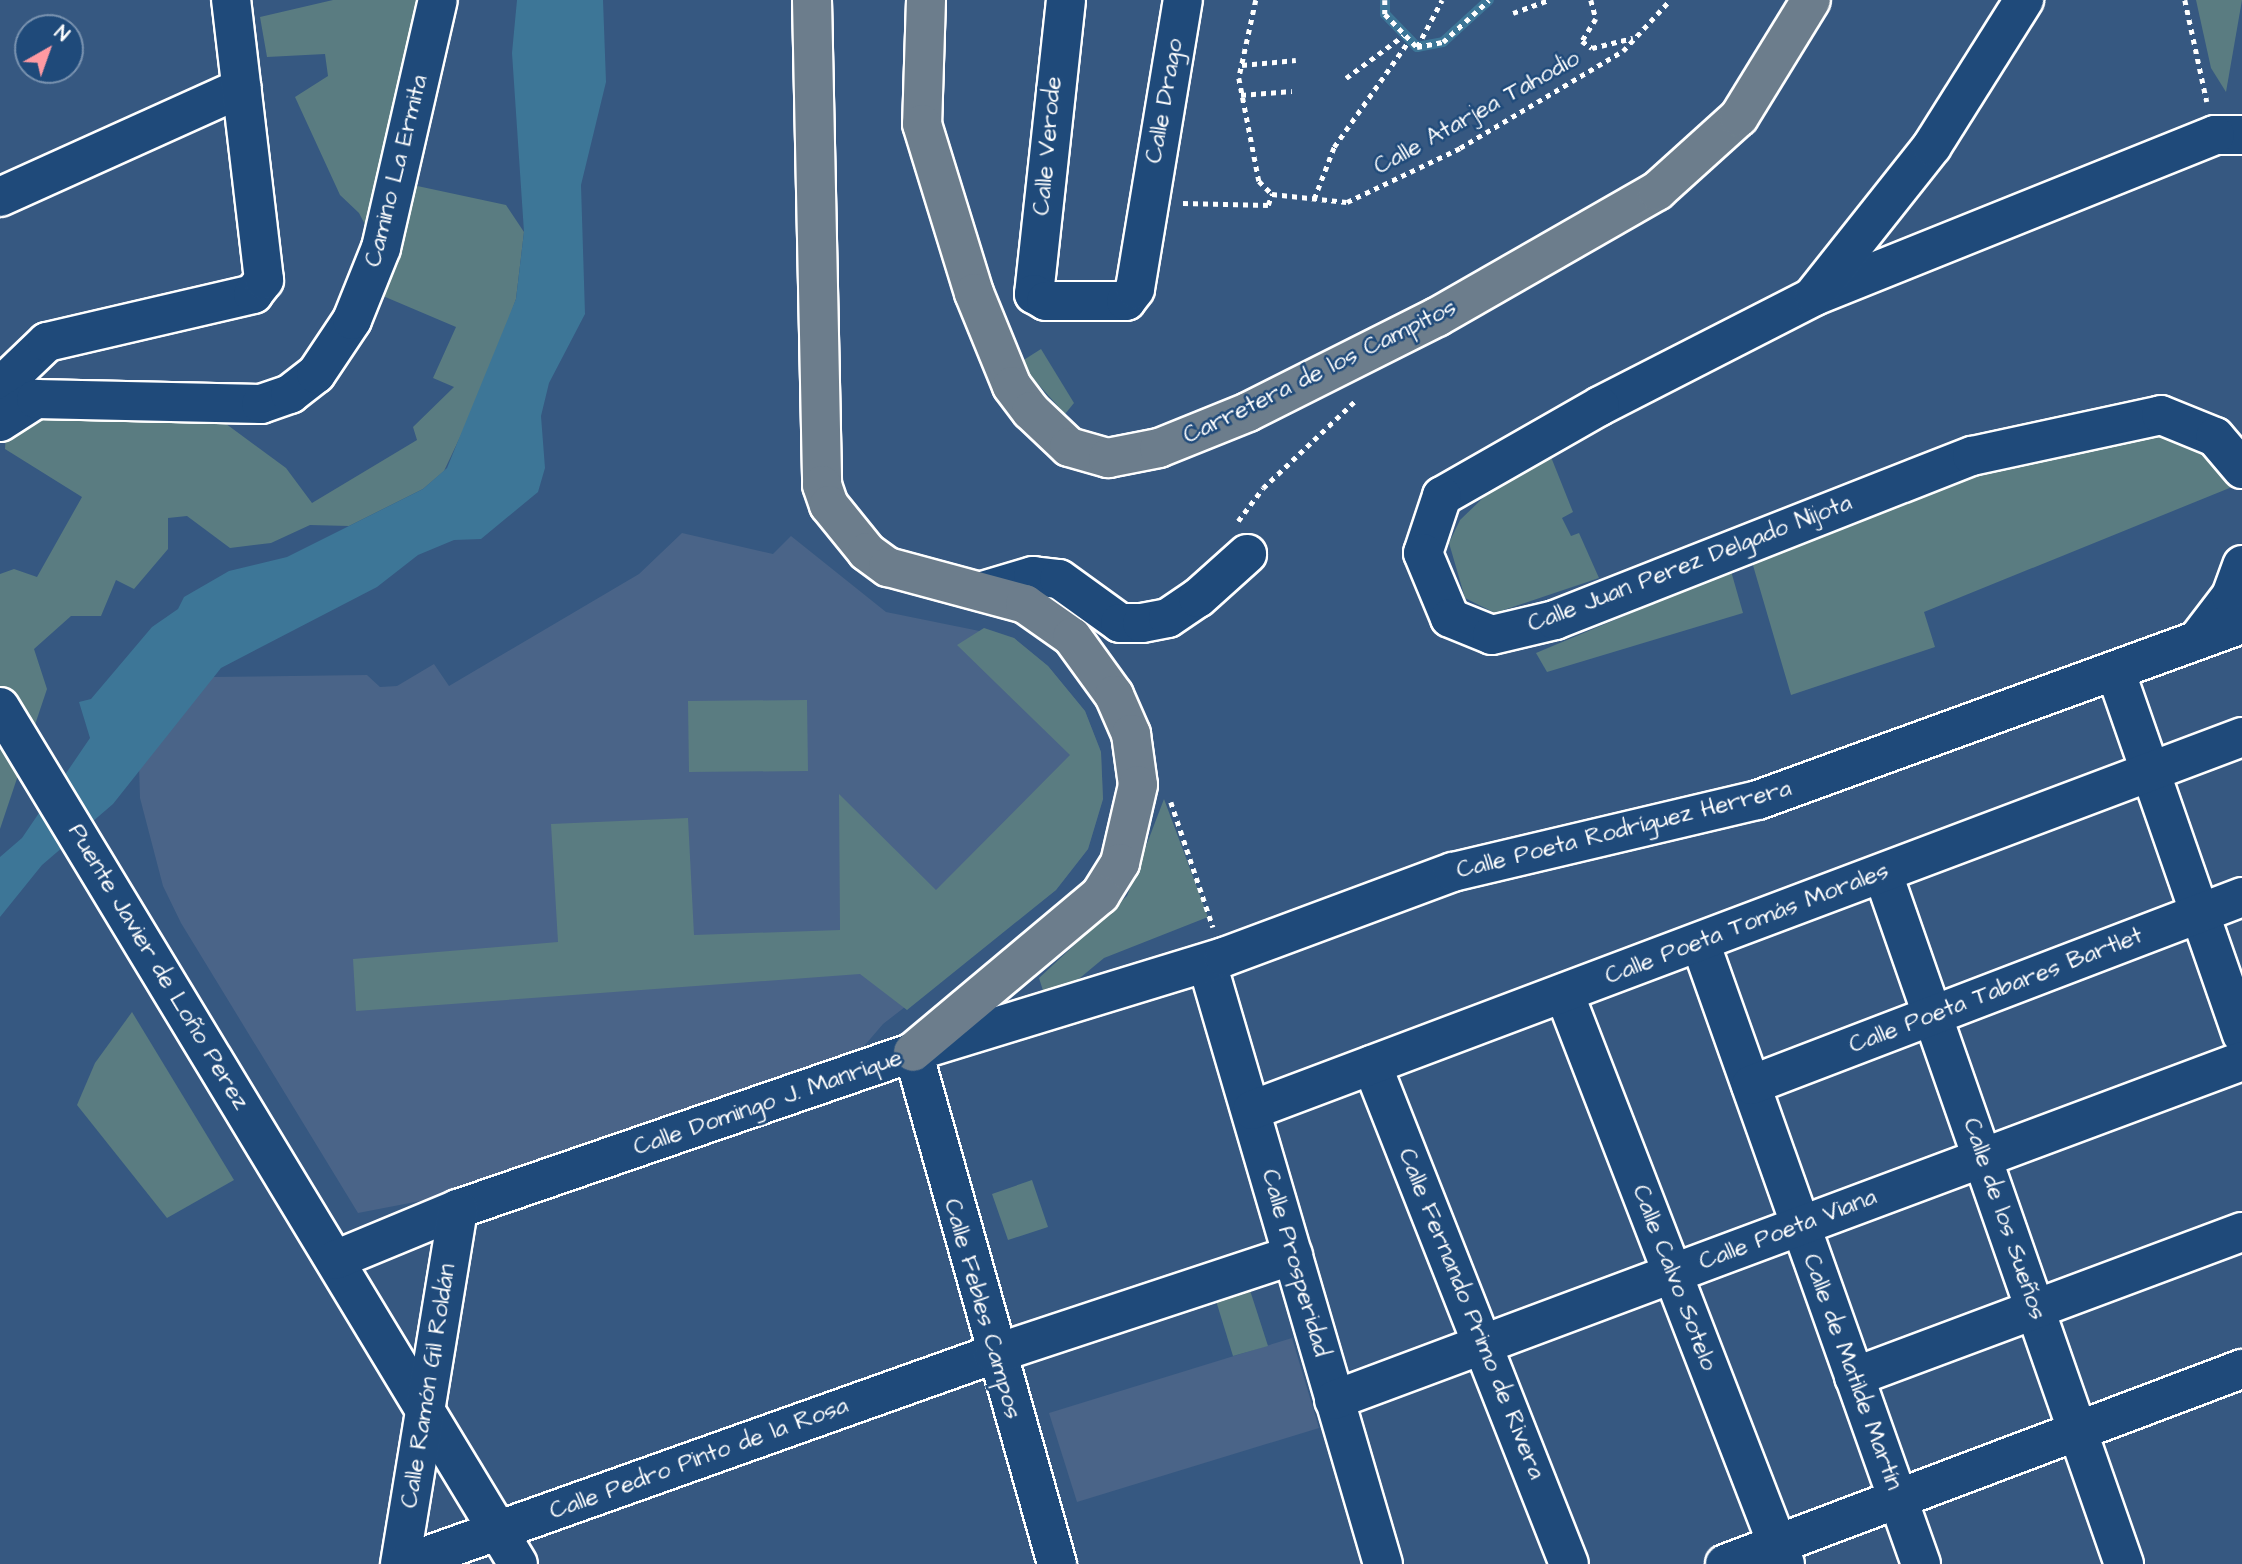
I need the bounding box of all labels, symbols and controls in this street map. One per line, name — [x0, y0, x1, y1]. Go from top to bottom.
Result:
north arrow — [14, 14, 84, 84]
text: N — [48, 20, 75, 48]
street label: Calle Drago — [1140, 36, 1190, 166]
street label: Calle Atarjea Tahodio — [1369, 44, 1585, 182]
street label: Camino La Ermita — [359, 72, 435, 270]
street label: Calle Verode — [1028, 75, 1068, 217]
street label: Carretera de los Campitos — [1179, 293, 1461, 451]
street label: Calle Juan Perez Delgado Nijota — [1524, 489, 1856, 639]
street label: Calle Poeta Rodríguez Herrera — [1454, 774, 1794, 886]
street label: Puente Javier de Loño Perez — [61, 819, 255, 1115]
street label: Calle Poeta Tomás Morales — [1601, 857, 1893, 991]
street label: Calle Poeta Tabares Bartlet — [1845, 922, 2147, 1060]
street label: Calle Domingo J. Manrique — [630, 1043, 906, 1163]
street label: Calle de los Sueños — [1956, 1114, 2052, 1324]
street label: Calle Fernando Primo de Rivera — [1391, 1144, 1551, 1484]
street label: Calle Prosperidad — [1254, 1166, 1336, 1360]
street label: Calle Calvo Sotelo — [1625, 1181, 1723, 1375]
street label: Calle Poeta Viana — [1695, 1183, 1881, 1277]
street label: Calle Febles Campos — [937, 1196, 1027, 1422]
street label: Calle de Matilde Martín — [1796, 1250, 1908, 1494]
street label: Calle Ramón Gil Roldán — [395, 1262, 463, 1510]
street label: Calle Pedro Pinto de la Rosa — [546, 1392, 852, 1526]

